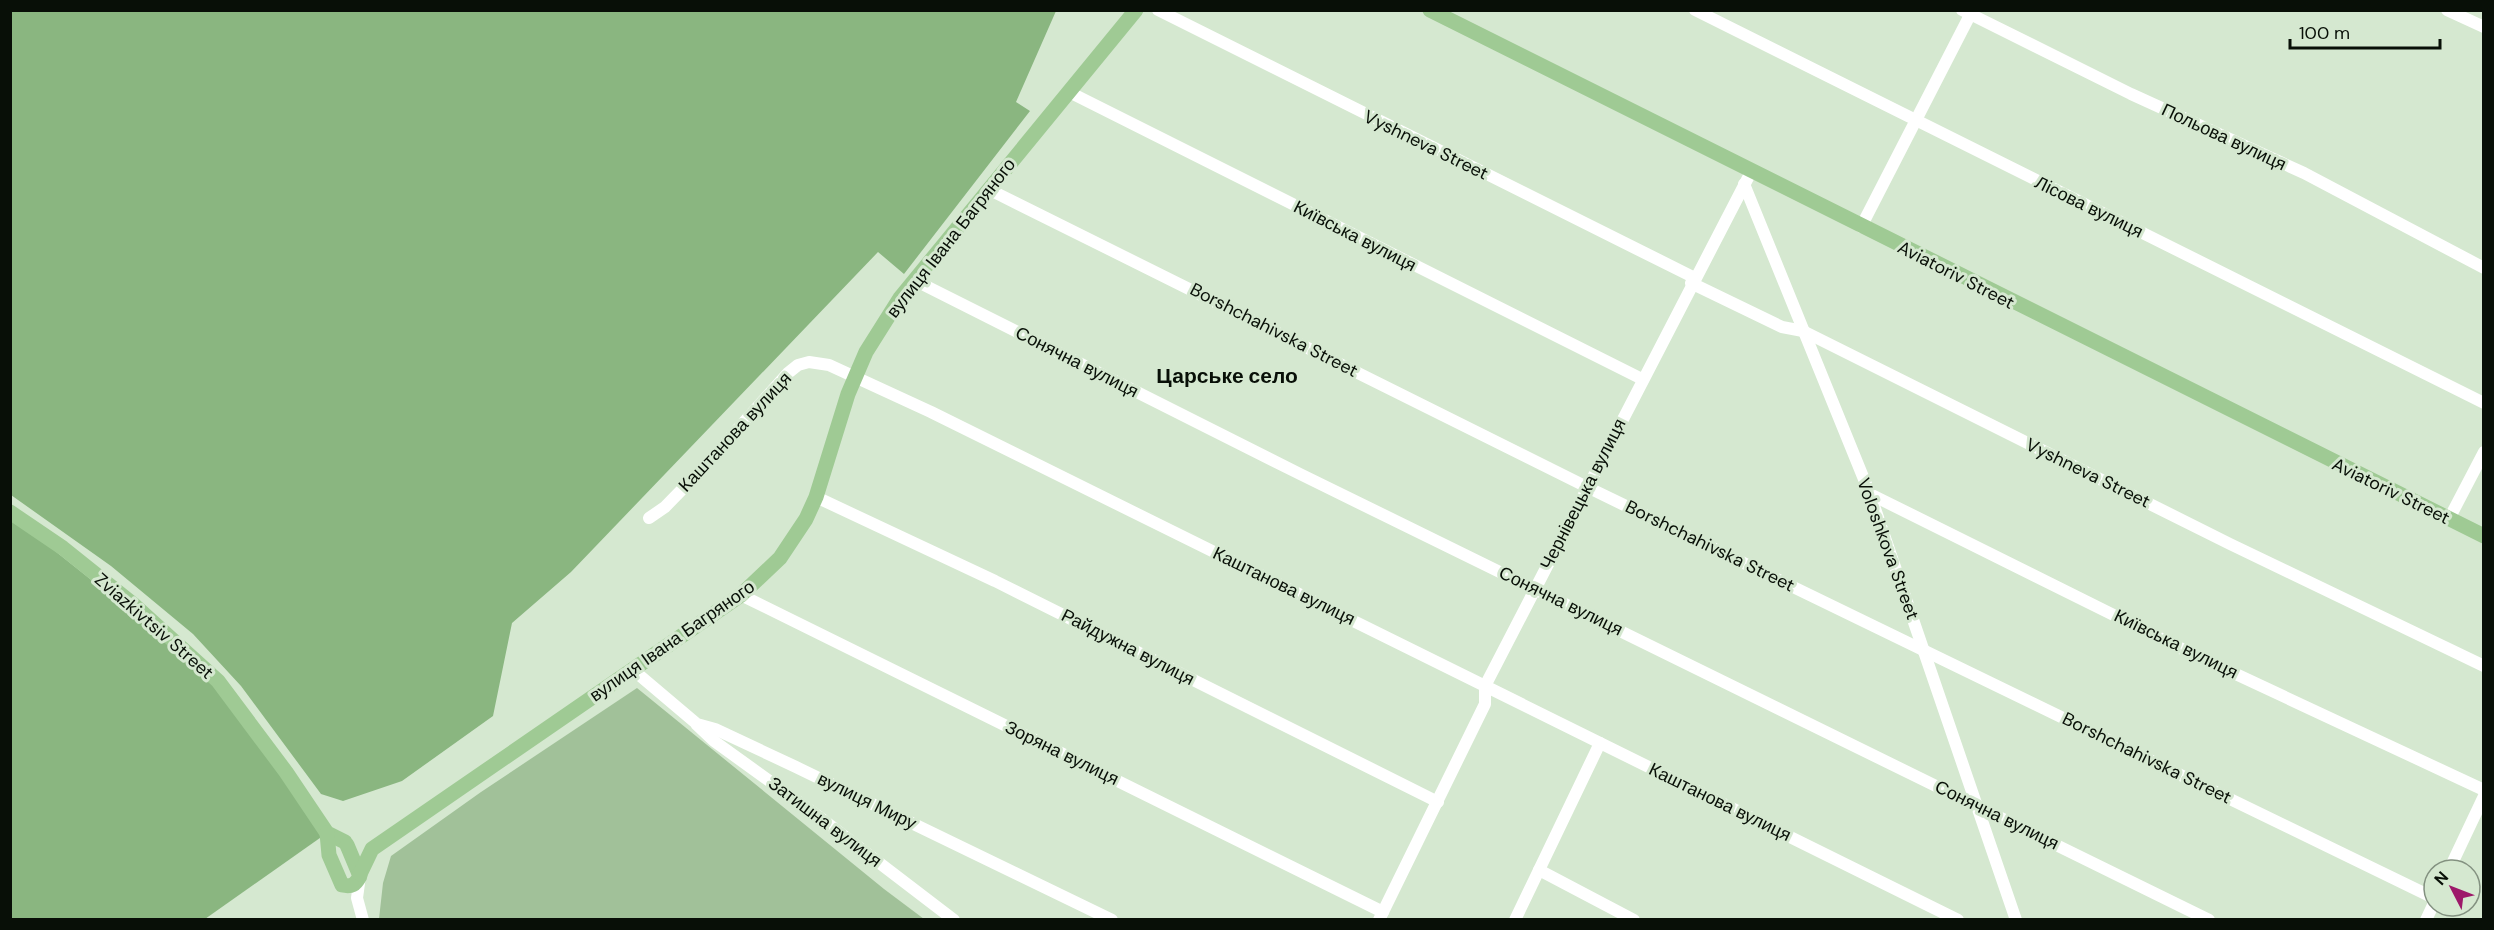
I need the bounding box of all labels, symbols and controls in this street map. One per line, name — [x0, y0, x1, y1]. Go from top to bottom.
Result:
scale bar — [2290, 12, 2440, 50]
text: 100 m — [2299, 21, 2350, 45]
street label: Польова вулиця — [2158, 98, 2290, 176]
street label: Vyshneva Street — [1360, 104, 1492, 186]
street label: вулиця Івана Багряного — [881, 153, 1021, 323]
street label: Лісова вулиця — [2031, 170, 2147, 244]
street label: Київська вулиця — [1290, 195, 1420, 277]
street label: Aviatoriv Street — [1893, 235, 2019, 315]
street label: Borshchahivska Street — [1186, 277, 1362, 383]
street label: Сонячна вулиця — [1011, 321, 1143, 403]
district label: Царське село — [1156, 362, 1298, 390]
street label: Каштанова вулиця — [673, 367, 797, 497]
street label: Чернівецька вулиця — [1535, 414, 1631, 574]
street label: Vyshneva Street — [2022, 432, 2154, 514]
street label: Aviatoriv Street — [2328, 452, 2454, 530]
street label: Voloshkova Street — [1851, 475, 1925, 623]
street label: Borshchahivska Street — [1621, 495, 1799, 597]
street label: Каштанова вулиця — [1209, 541, 1359, 631]
street label: Сонячна вулиця — [1495, 561, 1627, 641]
street label: Zviazkivtsiv Street — [89, 568, 219, 684]
street label: вулиця Івана Багряного — [585, 575, 759, 707]
street label: Райдужна вулиця — [1057, 603, 1199, 691]
street label: Київська вулиця — [2110, 604, 2242, 684]
street label: Borshchahivska Street — [2058, 707, 2236, 809]
street label: Зоряна вулиця — [1001, 715, 1123, 791]
street label: Каштанова вулиця — [1645, 757, 1795, 847]
street label: вулиця Миру — [814, 767, 920, 835]
street label: Затишна вулиця — [763, 771, 887, 873]
street label: Сонячна вулиця — [1931, 775, 2063, 855]
north arrow — [2422, 858, 2482, 918]
text: N — [2430, 867, 2453, 890]

